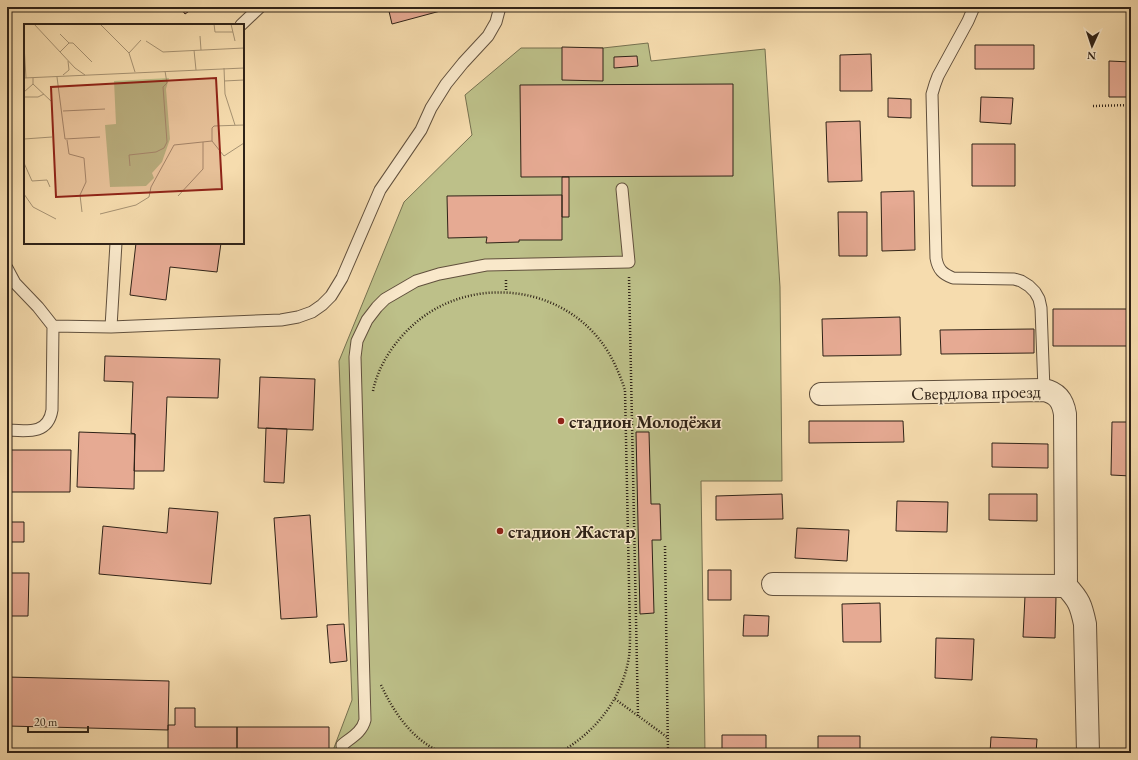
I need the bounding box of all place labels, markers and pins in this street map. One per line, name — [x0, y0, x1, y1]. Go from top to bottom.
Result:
place label: стадион Молодёжи — [569, 410, 722, 433]
marker: стадион Молодёжи — [556, 416, 566, 426]
place label: стадион Жастар — [508, 520, 635, 543]
marker: стадион Жастар — [495, 526, 505, 536]

